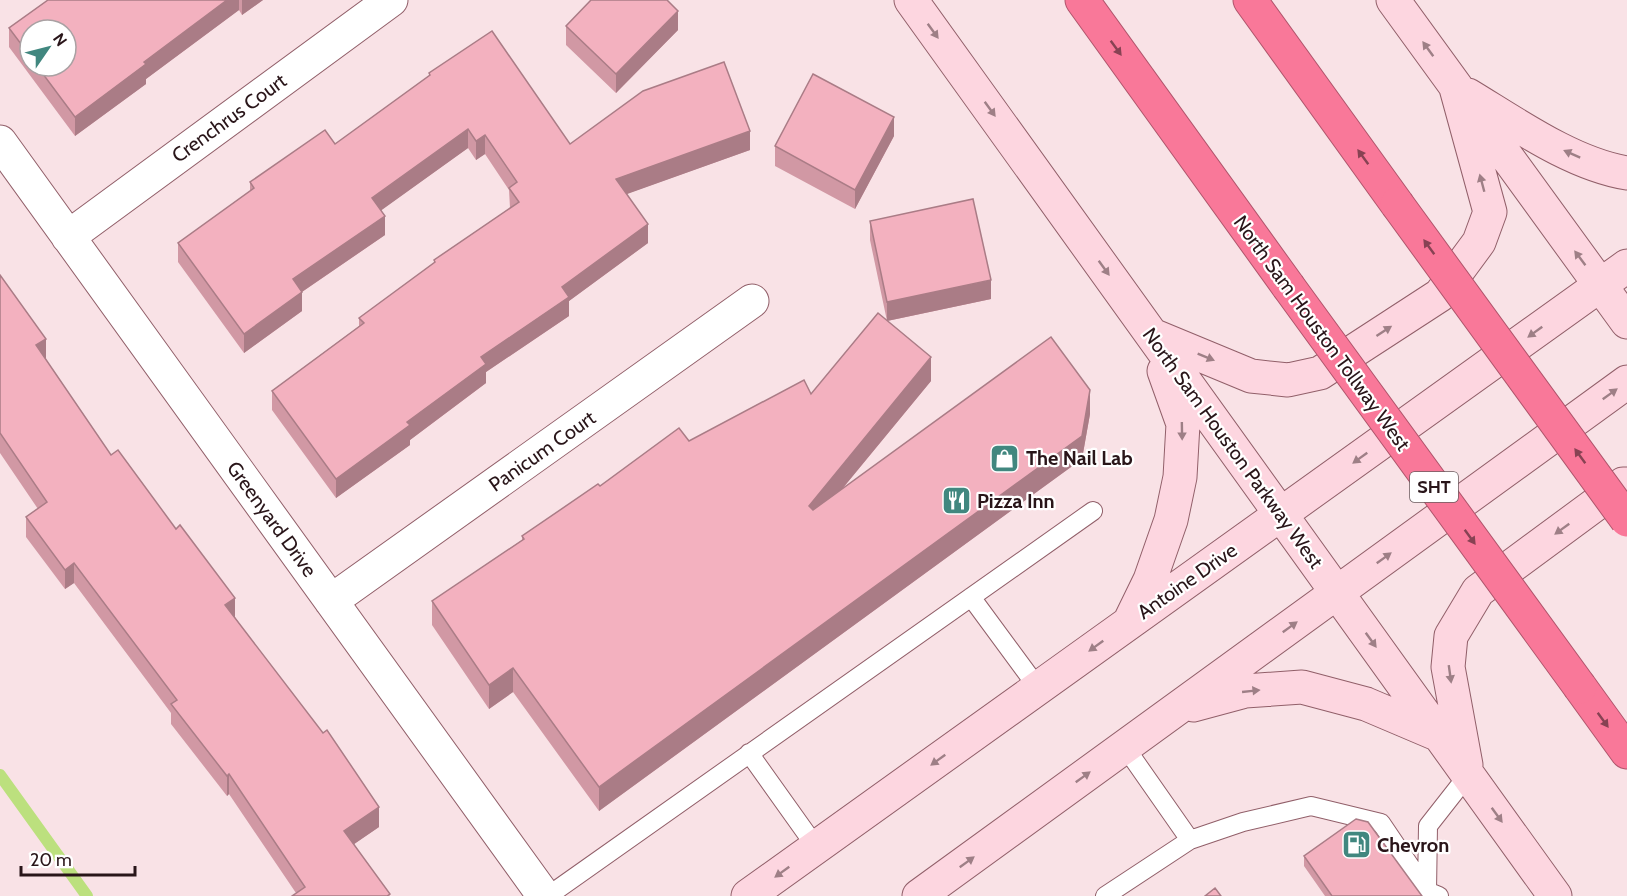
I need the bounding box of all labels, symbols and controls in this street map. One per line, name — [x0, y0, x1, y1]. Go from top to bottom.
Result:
north arrow — [18, 18, 78, 78]
one-way arrow — [927, 23, 939, 38]
text: N — [49, 30, 71, 50]
one-way arrow — [1110, 39, 1122, 55]
one-way arrow — [1423, 42, 1435, 57]
street label: Crenchrus Court — [167, 68, 291, 168]
one-way arrow — [984, 101, 996, 117]
one-way arrow — [1357, 149, 1369, 165]
one-way arrow — [1563, 149, 1581, 159]
one-way arrow — [1476, 174, 1486, 192]
street label: North Sam Houston Tollway West — [1229, 211, 1415, 455]
one-way arrow — [1423, 240, 1435, 255]
one-way arrow — [1574, 251, 1586, 267]
one-way arrow — [1098, 259, 1110, 275]
street label: North Sam Houston Parkway West — [1138, 323, 1328, 573]
one-way arrow — [1376, 326, 1392, 337]
one-way arrow — [1528, 326, 1544, 338]
one-way arrow — [1197, 353, 1215, 362]
one-way arrow — [1602, 389, 1618, 400]
street label: Panicum Court — [484, 405, 600, 496]
one-way arrow — [1177, 421, 1187, 440]
shop icon: The Nail Lab — [989, 442, 1021, 474]
place label: The Nail Lab — [1026, 446, 1133, 470]
one-way arrow — [1574, 448, 1586, 464]
one-way arrow — [1352, 451, 1367, 463]
street label: Greenyard Drive — [222, 457, 322, 581]
road number: SHT — [1410, 472, 1458, 502]
restaurant icon: Pizza Inn — [940, 485, 972, 517]
place label: Pizza Inn — [977, 489, 1054, 513]
one-way arrow — [1555, 523, 1571, 535]
one-way arrow — [1464, 530, 1476, 545]
street label: Antoine Drive — [1133, 538, 1241, 624]
one-way arrow — [1376, 552, 1392, 564]
one-way arrow — [1282, 621, 1297, 633]
one-way arrow — [1365, 631, 1377, 647]
one-way arrow — [1089, 640, 1105, 652]
one-way arrow — [1445, 664, 1454, 683]
one-way arrow — [1242, 686, 1261, 696]
one-way arrow — [1597, 712, 1609, 727]
one-way arrow — [930, 754, 946, 766]
one-way arrow — [1076, 772, 1091, 784]
one-way arrow — [1491, 807, 1503, 823]
fuel station icon: Chevron — [1340, 829, 1372, 861]
place label: Chevron — [1377, 833, 1449, 857]
scale bar — [21, 839, 135, 877]
text: 20 m — [30, 849, 72, 871]
one-way arrow — [958, 856, 974, 868]
one-way arrow — [774, 866, 790, 878]

